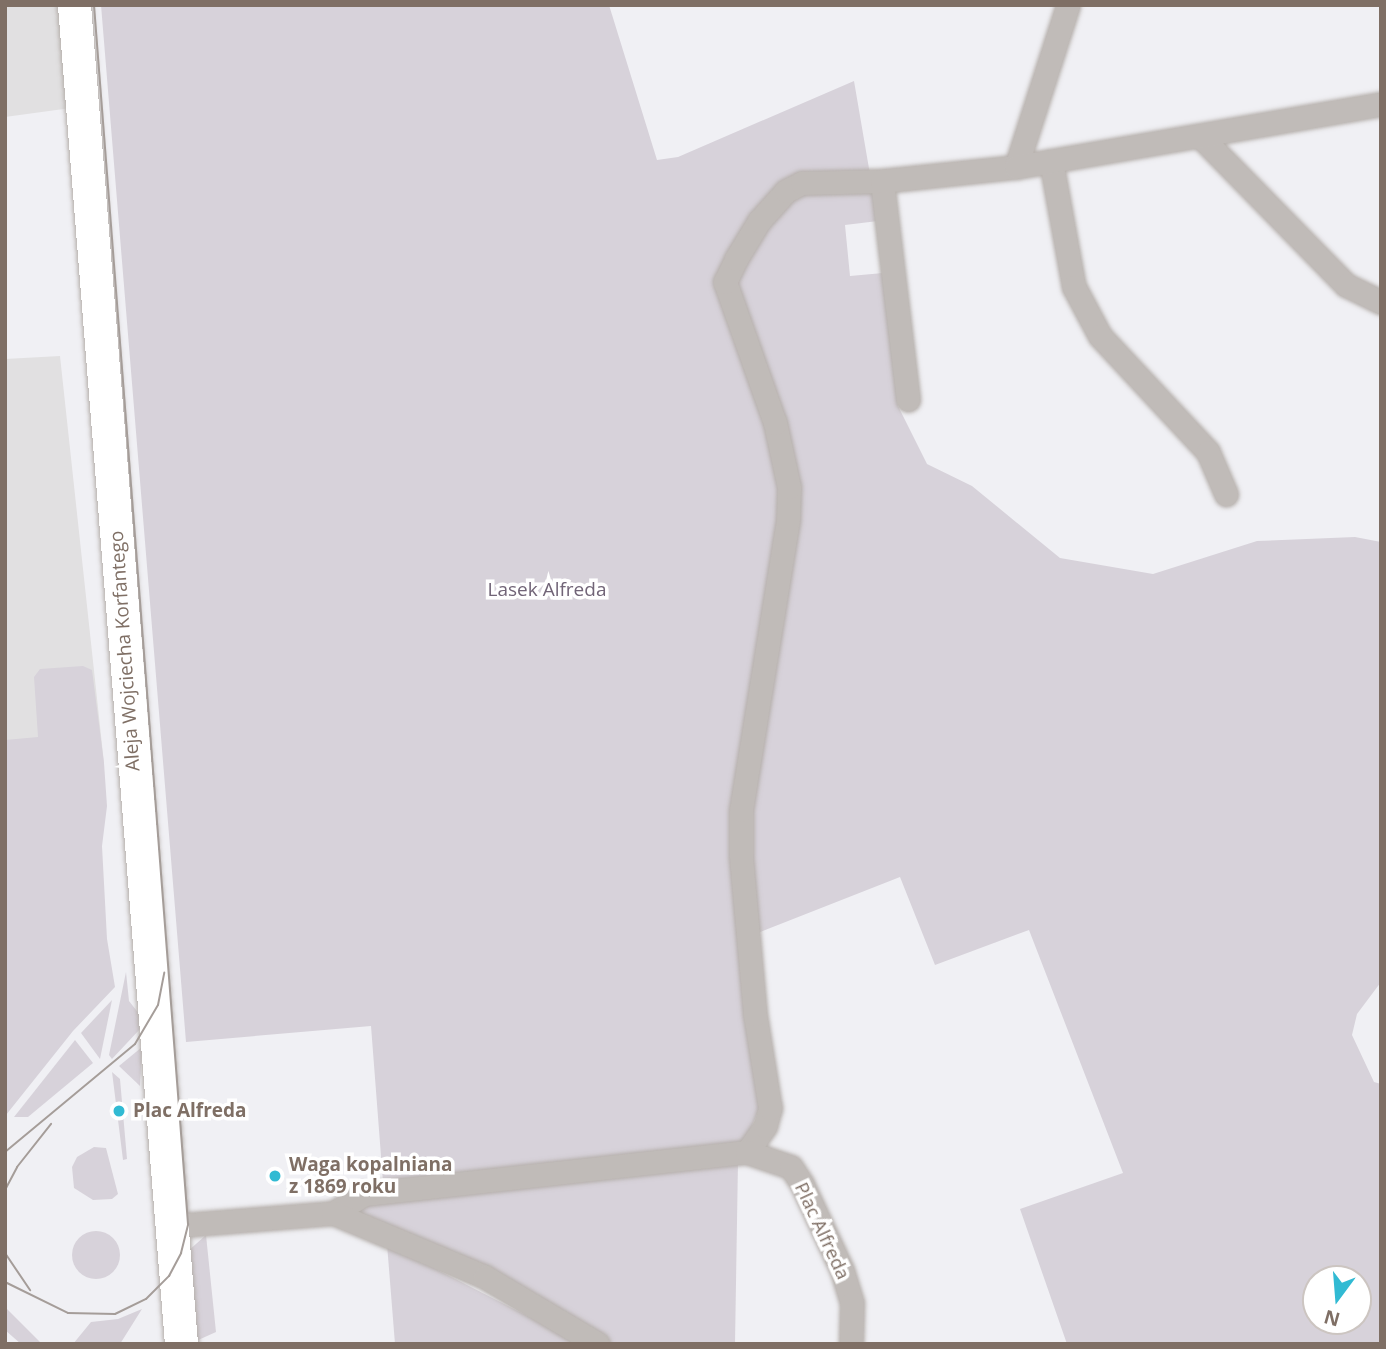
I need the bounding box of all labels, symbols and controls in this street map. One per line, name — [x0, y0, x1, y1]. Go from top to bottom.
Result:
street label: Aleja Wojciecha Korfantego — [105, 530, 145, 772]
park label: Lasek Alfreda — [488, 579, 606, 601]
place label: Plac Alfreda — [133, 1100, 247, 1122]
marker: Plac Alfreda — [111, 1103, 127, 1119]
place label: Waga kopalniana z 1869 roku — [289, 1154, 453, 1198]
marker: Waga kopalniana z 1869 roku — [267, 1168, 283, 1184]
street label: Plac Alfreda — [790, 1179, 854, 1283]
north arrow — [1302, 1265, 1372, 1335]
text: N — [1321, 1304, 1343, 1333]

